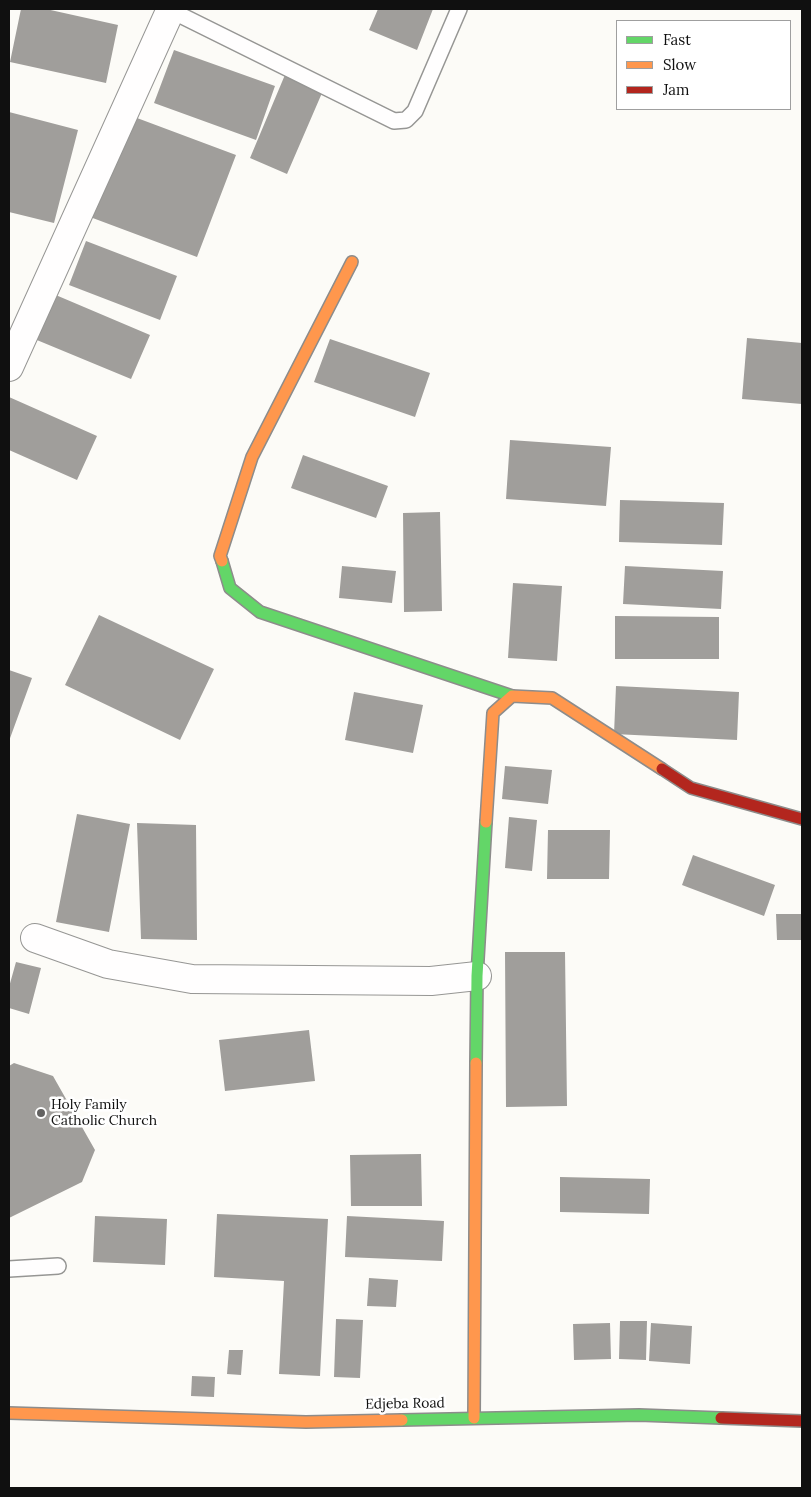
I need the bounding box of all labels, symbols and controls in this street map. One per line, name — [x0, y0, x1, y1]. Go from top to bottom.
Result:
legend — [616, 20, 791, 110]
text: Fast — [663, 30, 691, 49]
text: Slow — [663, 55, 696, 74]
text: Jam — [663, 80, 690, 99]
place label: Holy Family Catholic Church — [51, 1097, 157, 1130]
marker: Holy Family Catholic Church — [35, 1107, 47, 1119]
street label: Edjeba Road — [365, 1395, 445, 1413]

